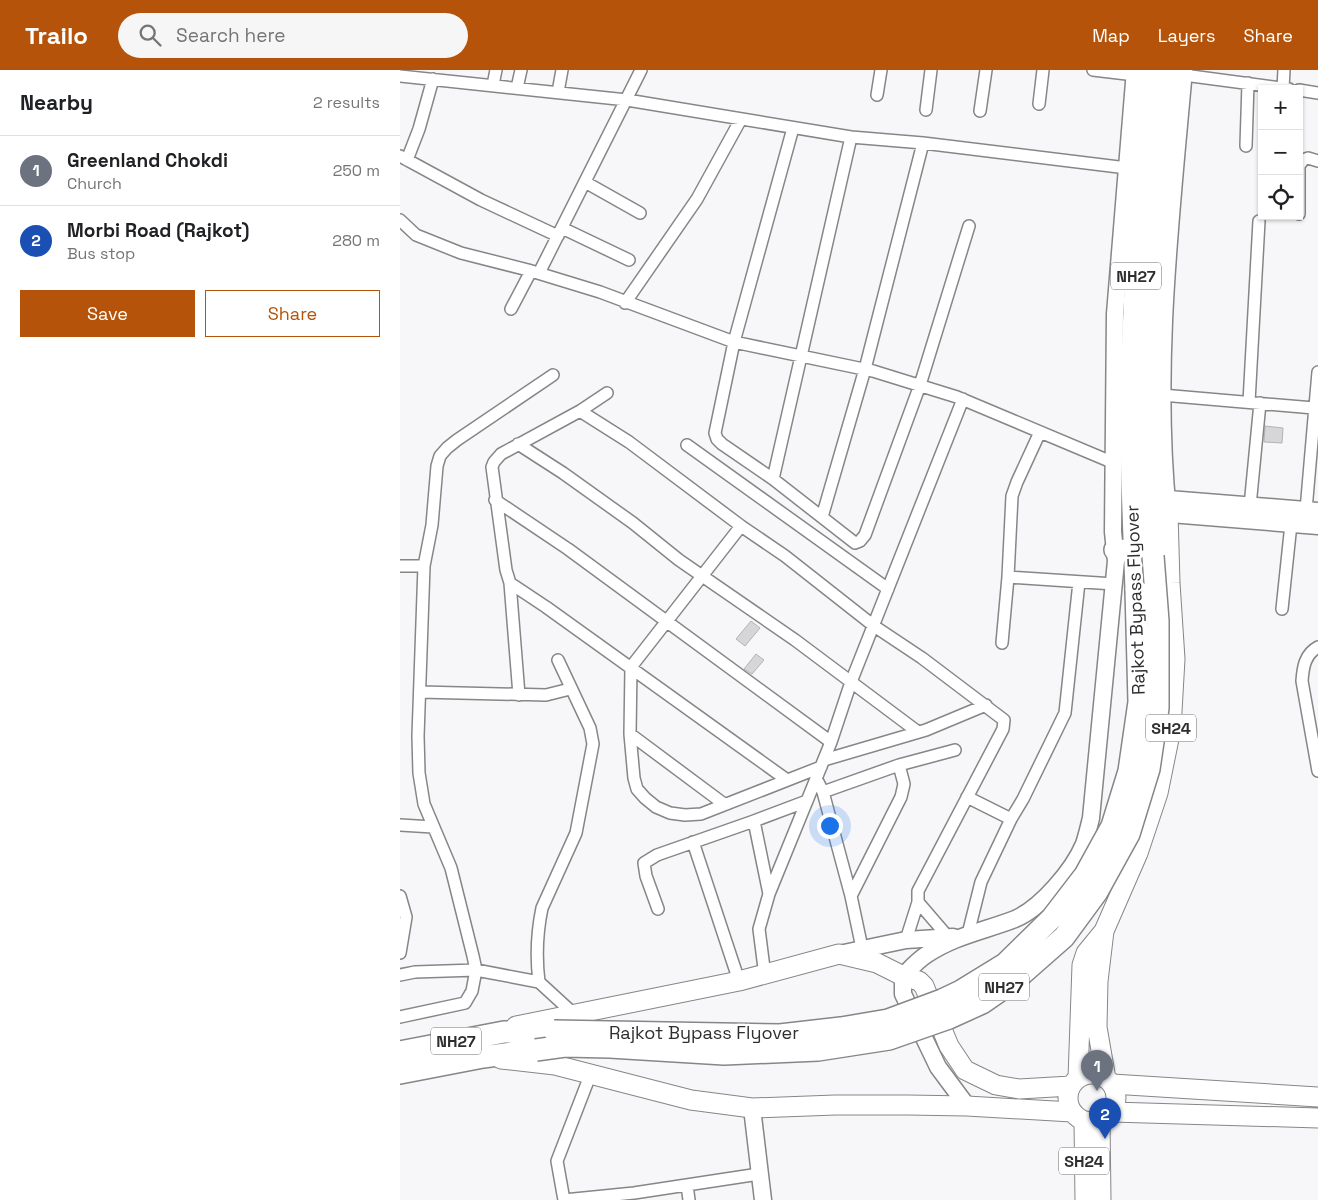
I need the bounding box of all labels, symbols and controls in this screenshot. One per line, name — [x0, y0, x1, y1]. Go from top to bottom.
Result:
search box — [118, 13, 468, 58]
text: Trailo — [25, 20, 88, 51]
icon: search — [136, 21, 164, 49]
text: Search here — [176, 23, 286, 48]
text: Map — [1092, 24, 1130, 47]
text: Layers — [1158, 24, 1215, 47]
text: Share — [1243, 24, 1293, 47]
map controls — [1258, 85, 1303, 220]
button: + — [1258, 85, 1303, 130]
text: Nearby — [20, 89, 93, 116]
text: 2 results — [313, 92, 380, 113]
button: − — [1258, 130, 1303, 175]
text: Greenland Chokdi — [67, 148, 228, 173]
text: 1 — [32, 160, 40, 181]
text: 250 m — [333, 160, 380, 181]
text: Church — [67, 173, 122, 194]
button: locate — [1258, 175, 1303, 220]
text: Morbi Road (Rajkot) — [67, 218, 249, 243]
text: 2 — [31, 230, 41, 251]
text: 280 m — [332, 230, 380, 251]
text: Bus stop — [67, 243, 135, 264]
road number: NH27 — [1111, 262, 1161, 290]
button: Save — [20, 290, 195, 337]
button: Share — [205, 290, 380, 337]
street label: Rajkot Bypass Flyover — [1120, 504, 1150, 695]
road number: SH24 — [1146, 714, 1196, 741]
your location — [817, 813, 843, 839]
road number: NH27 — [979, 974, 1029, 1000]
street label: Rajkot Bypass Flyover — [609, 1021, 799, 1044]
road number: NH27 — [431, 1028, 481, 1054]
pin: 1 — [1081, 1050, 1113, 1091]
pin: 2 — [1089, 1098, 1121, 1139]
road number: SH24 — [1059, 1148, 1109, 1174]

